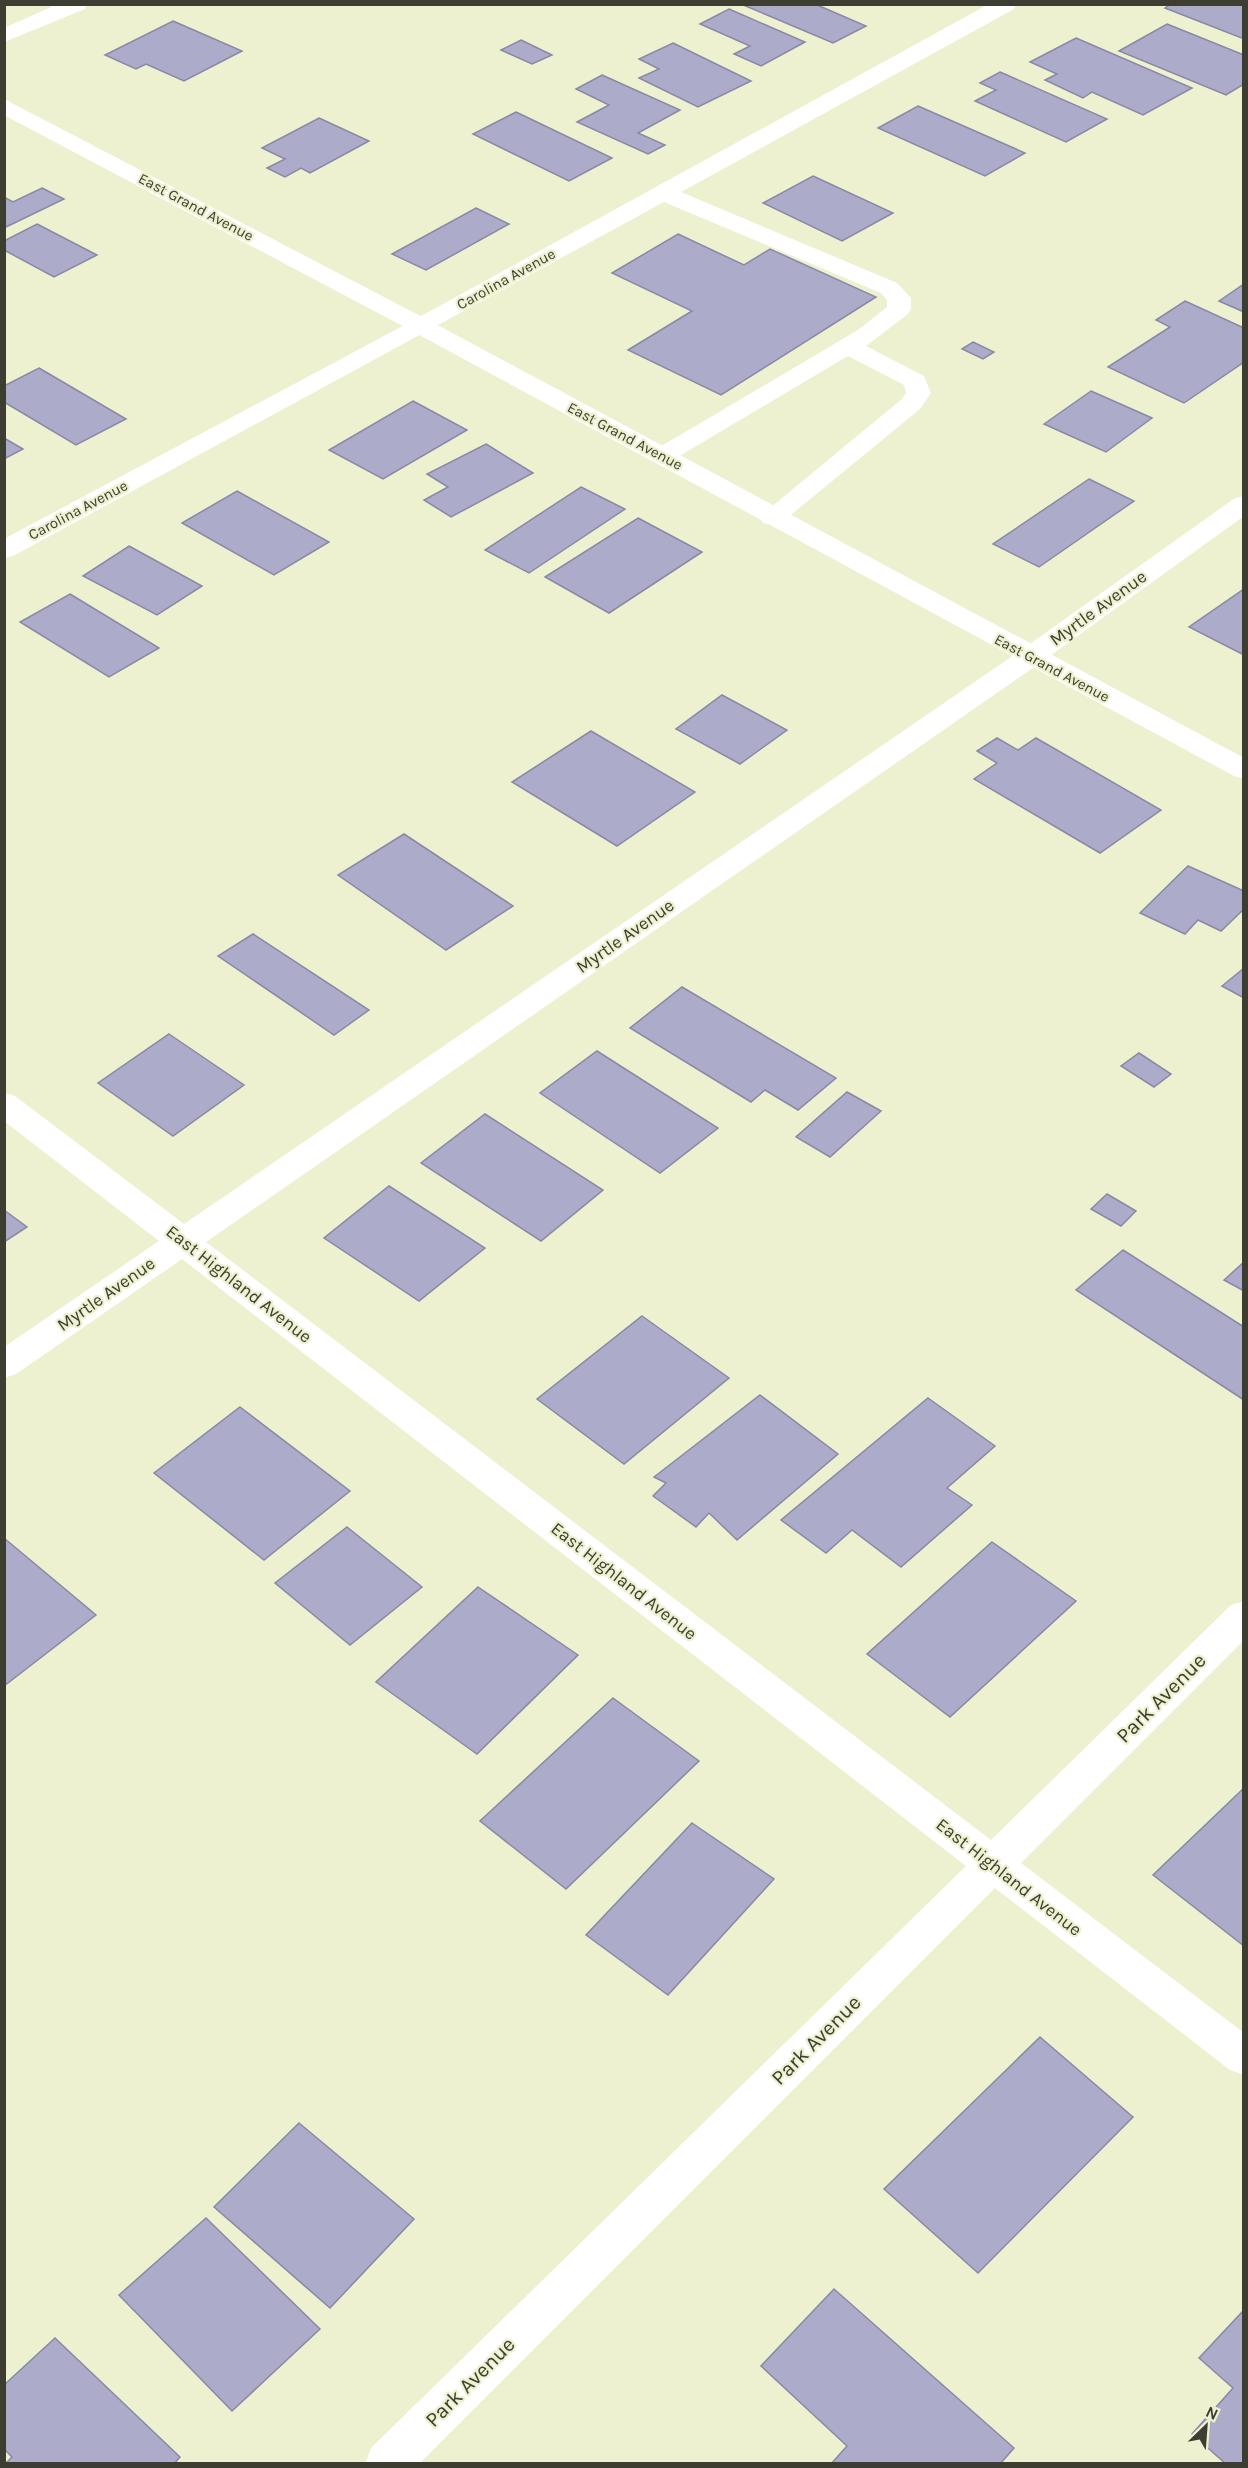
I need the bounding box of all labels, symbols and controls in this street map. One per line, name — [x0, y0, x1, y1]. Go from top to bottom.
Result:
street label: East Grand Avenue — [135, 169, 257, 245]
street label: Carolina Avenue — [454, 244, 558, 314]
street label: East Grand Avenue — [564, 398, 686, 474]
street label: Carolina Avenue — [25, 476, 131, 544]
street label: Myrtle Avenue — [1045, 565, 1151, 651]
street label: East Grand Avenue — [991, 630, 1113, 706]
street label: Myrtle Avenue — [572, 894, 678, 978]
street label: East Highland Avenue — [162, 1220, 316, 1348]
street label: Myrtle Avenue — [53, 1252, 159, 1336]
street label: East Highland Avenue — [547, 1517, 701, 1645]
street label: Park Avenue — [1111, 1648, 1211, 1748]
street label: East Highland Avenue — [932, 1813, 1086, 1941]
street label: Park Avenue — [766, 1990, 866, 2090]
street label: Park Avenue — [420, 2332, 520, 2432]
north arrow — [1176, 2396, 1236, 2456]
text: N — [1203, 2402, 1221, 2424]

